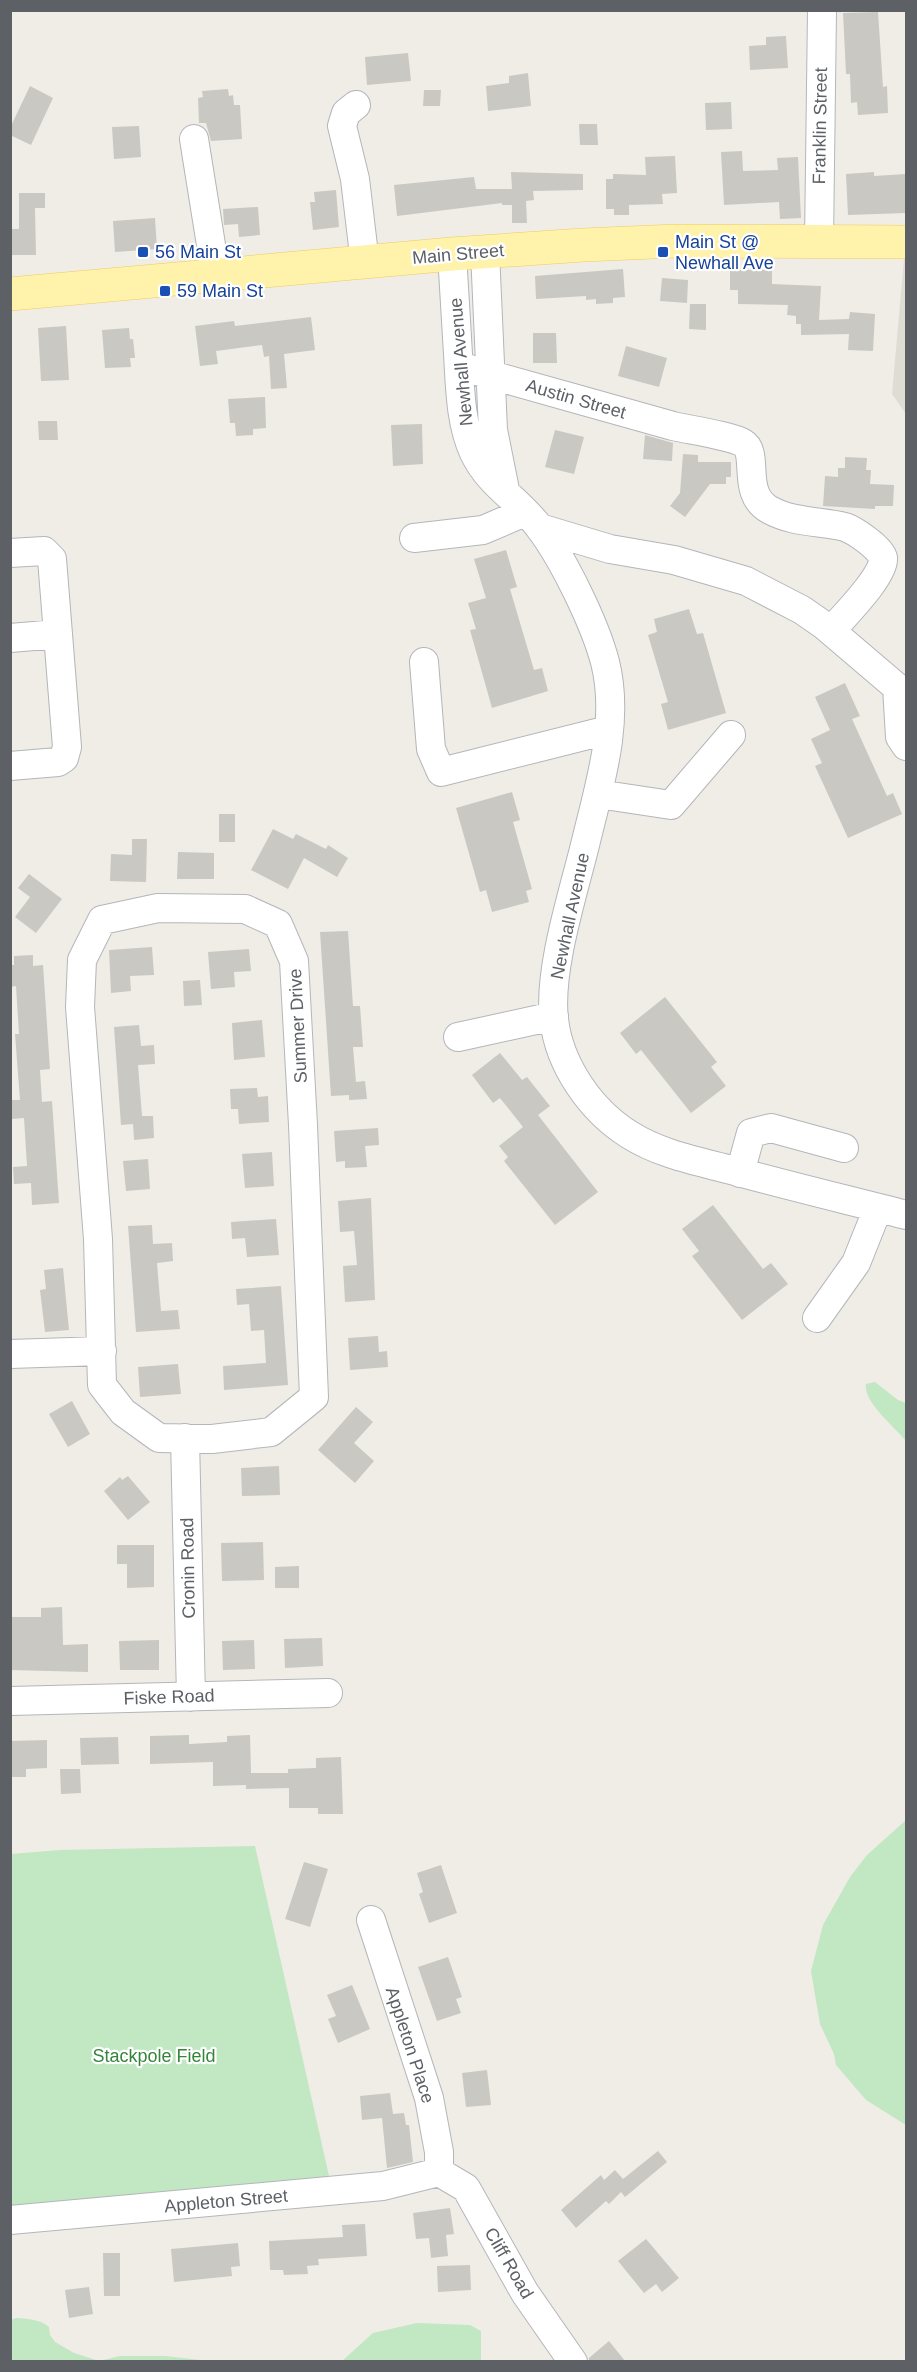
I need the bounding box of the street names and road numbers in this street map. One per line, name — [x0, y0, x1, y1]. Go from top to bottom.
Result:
street label: Franklin Street — [809, 67, 831, 185]
street label: Main Street — [411, 240, 505, 268]
street label: Newhall Avenue — [445, 297, 477, 427]
street label: Austin Street — [524, 375, 628, 423]
street label: Newhall Avenue — [547, 851, 593, 981]
street label: Summer Drive — [285, 968, 311, 1084]
street label: Cronin Road — [177, 1517, 199, 1619]
street label: Fiske Road — [123, 1685, 215, 1709]
street label: Appleton Place — [382, 1984, 438, 2106]
street label: Appleton Street — [163, 2186, 289, 2216]
street label: Cliff Road — [481, 2224, 537, 2302]

